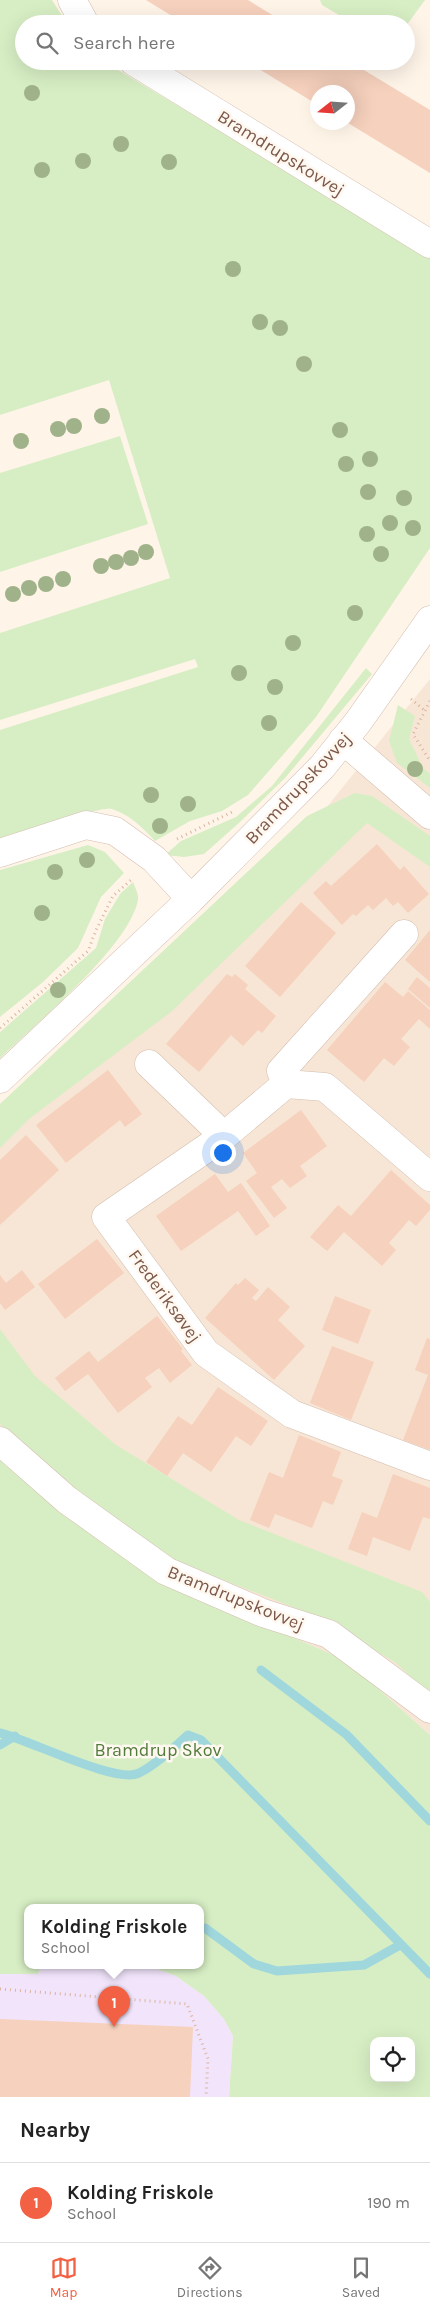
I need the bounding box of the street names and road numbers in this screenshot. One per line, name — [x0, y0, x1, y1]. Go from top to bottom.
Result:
street label: Bramdrupskovvej — [213, 105, 349, 201]
street label: Bramdrupskovvej — [240, 727, 356, 849]
street label: Frederiksøvej — [124, 1245, 206, 1347]
street label: Bramdrupskovvej — [164, 1561, 308, 1635]

